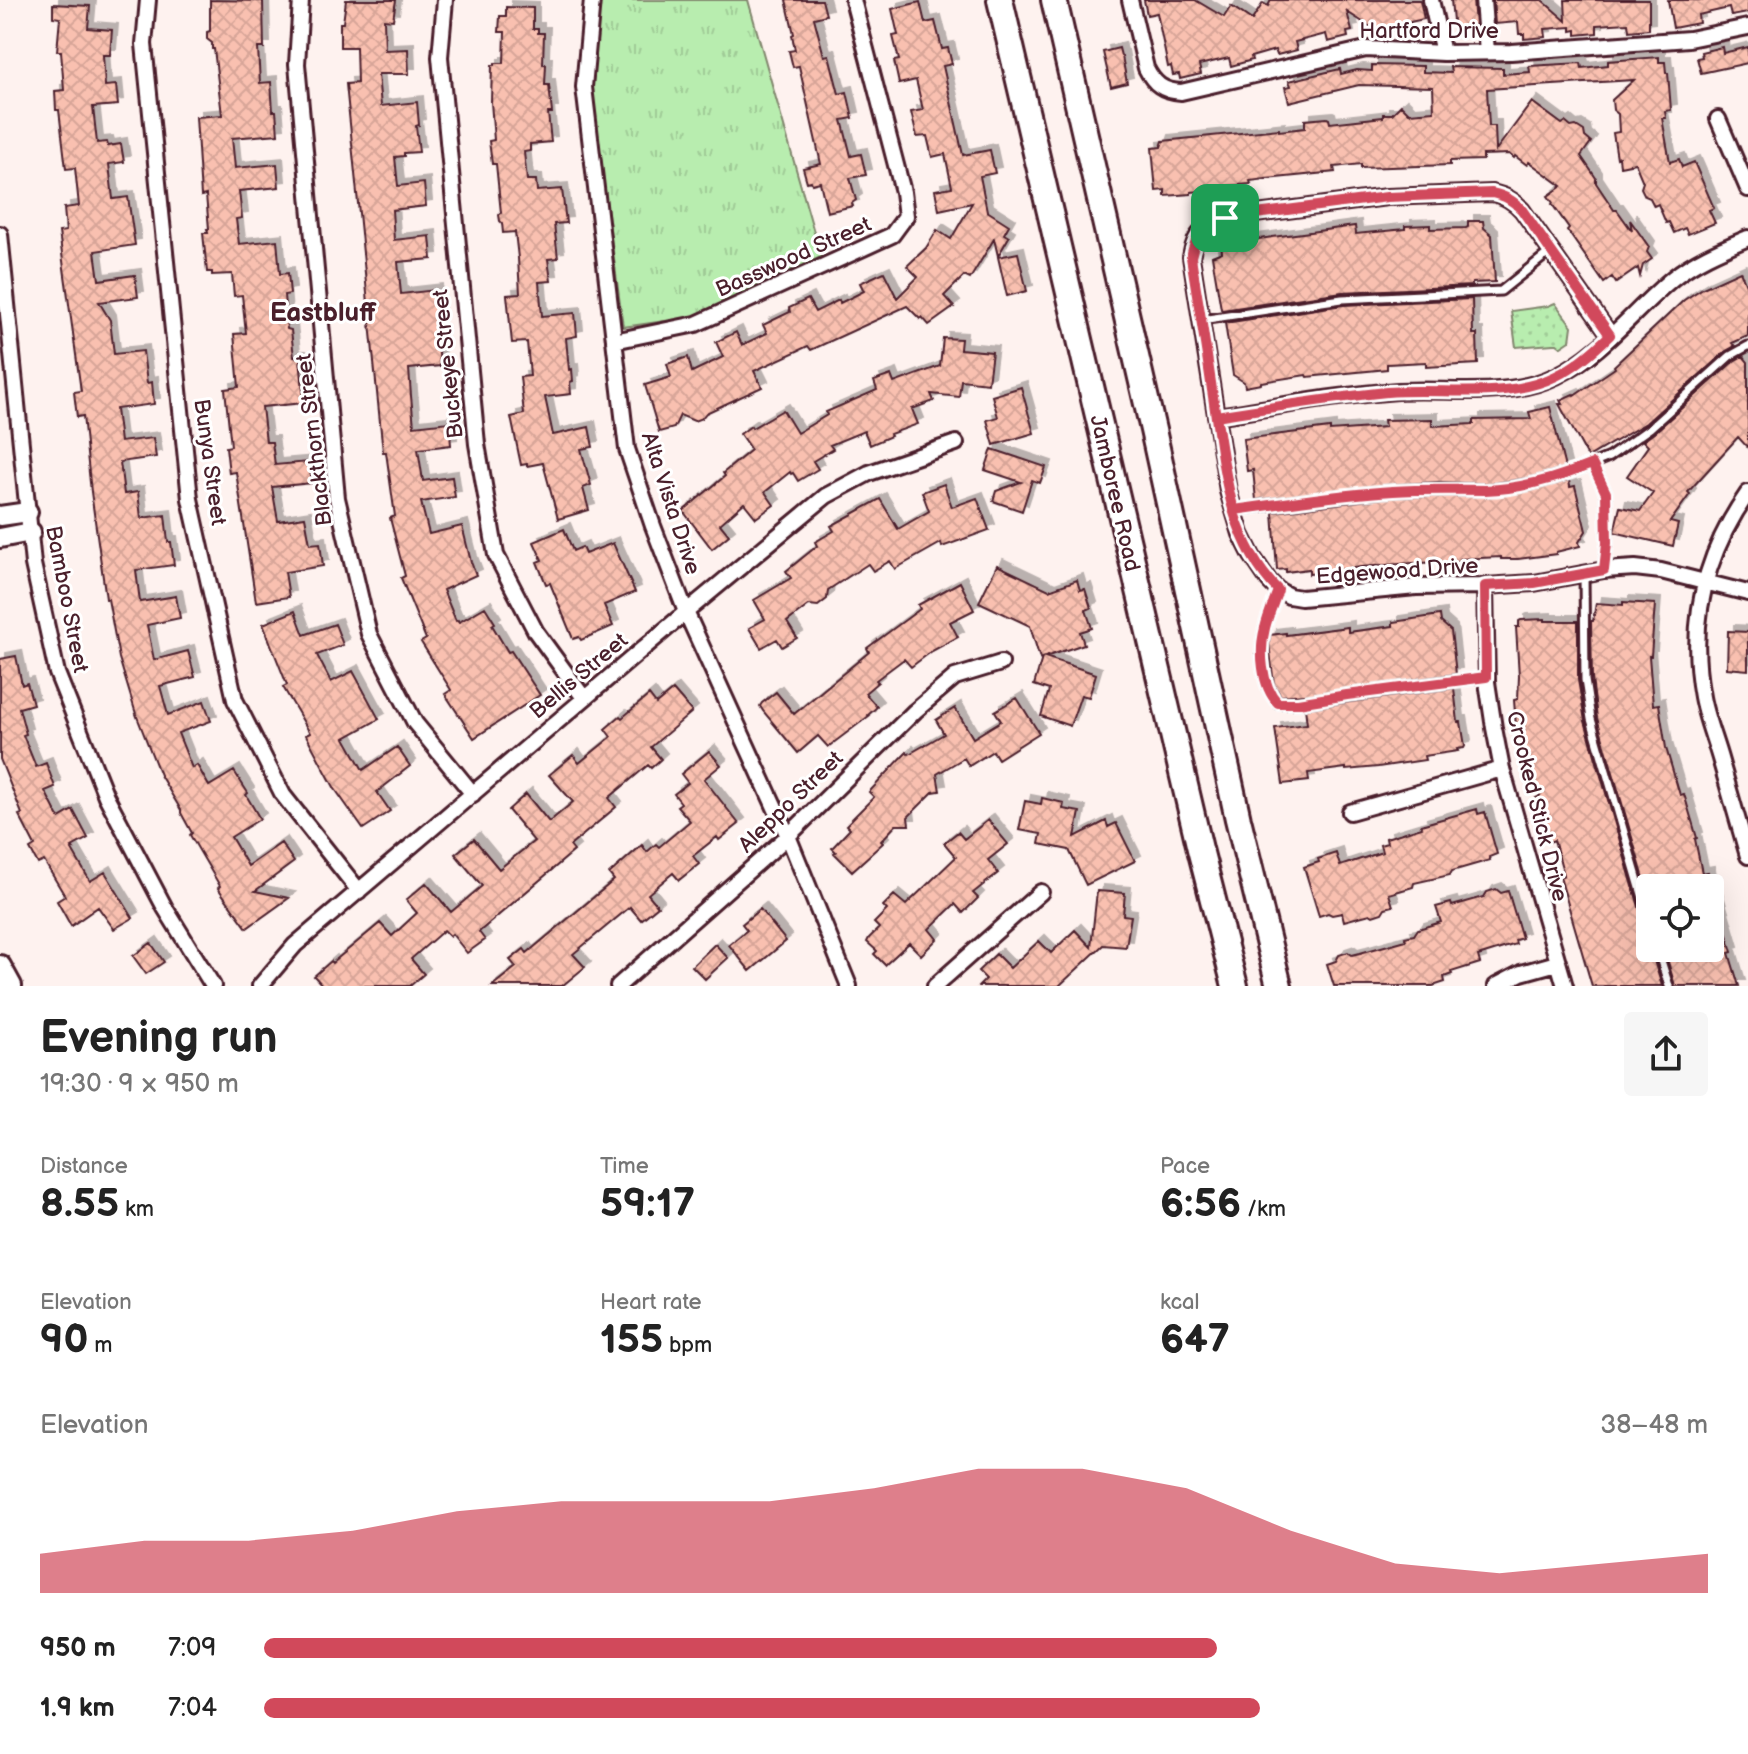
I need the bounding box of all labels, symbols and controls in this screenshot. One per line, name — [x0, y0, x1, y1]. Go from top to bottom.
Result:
street label: Hartford Drive — [1359, 18, 1499, 45]
pin — [1191, 184, 1259, 252]
icon: arrive — [1203, 196, 1247, 240]
street label: Basswood Street — [712, 211, 876, 304]
street label: Buckeye Street — [427, 288, 470, 440]
district label: Eastbluff — [270, 298, 377, 329]
street label: Blackthorn Street — [291, 352, 338, 527]
street label: Bunya Street — [187, 397, 232, 527]
street label: Jamboree Road — [1083, 413, 1146, 574]
street label: Alta Vista Drive — [635, 429, 706, 578]
street label: Bamboo Street — [39, 523, 94, 675]
street label: Edgewood Drive — [1315, 552, 1479, 591]
street label: Bellis Street — [524, 627, 634, 725]
street label: Crooked Stick Drive — [1500, 708, 1573, 904]
street label: Aleppo Street — [733, 745, 849, 859]
map controls — [1636, 874, 1724, 962]
button: locate — [1636, 874, 1724, 962]
text: Evening run — [40, 1012, 277, 1065]
button: share — [1624, 1012, 1708, 1096]
text: 19:30 · 9 × 950 m — [40, 1069, 239, 1100]
text: Distance — [40, 1153, 128, 1180]
text: Time — [600, 1153, 649, 1180]
text: Pace — [1160, 1153, 1210, 1180]
text: 8.55 — [40, 1180, 119, 1228]
text: 59:17 — [600, 1180, 695, 1228]
text: 6:56 — [1160, 1180, 1241, 1228]
text: km — [119, 1196, 154, 1223]
text: /km — [1241, 1196, 1286, 1223]
text: Elevation — [40, 1289, 132, 1316]
text: Heart rate — [600, 1289, 702, 1316]
text: kcal — [1160, 1289, 1199, 1316]
text: 90 — [40, 1316, 88, 1364]
text: 155 — [600, 1316, 663, 1364]
text: 647 — [1160, 1316, 1230, 1364]
text: m — [88, 1332, 113, 1359]
text: bpm — [663, 1332, 712, 1359]
text: Elevation — [40, 1410, 148, 1441]
text: 38–48 m — [1600, 1410, 1708, 1441]
text: 950 m — [40, 1633, 116, 1664]
text: 7:09 — [168, 1633, 216, 1664]
text: 1.9 km — [40, 1693, 115, 1724]
text: 7:04 — [168, 1693, 217, 1724]

